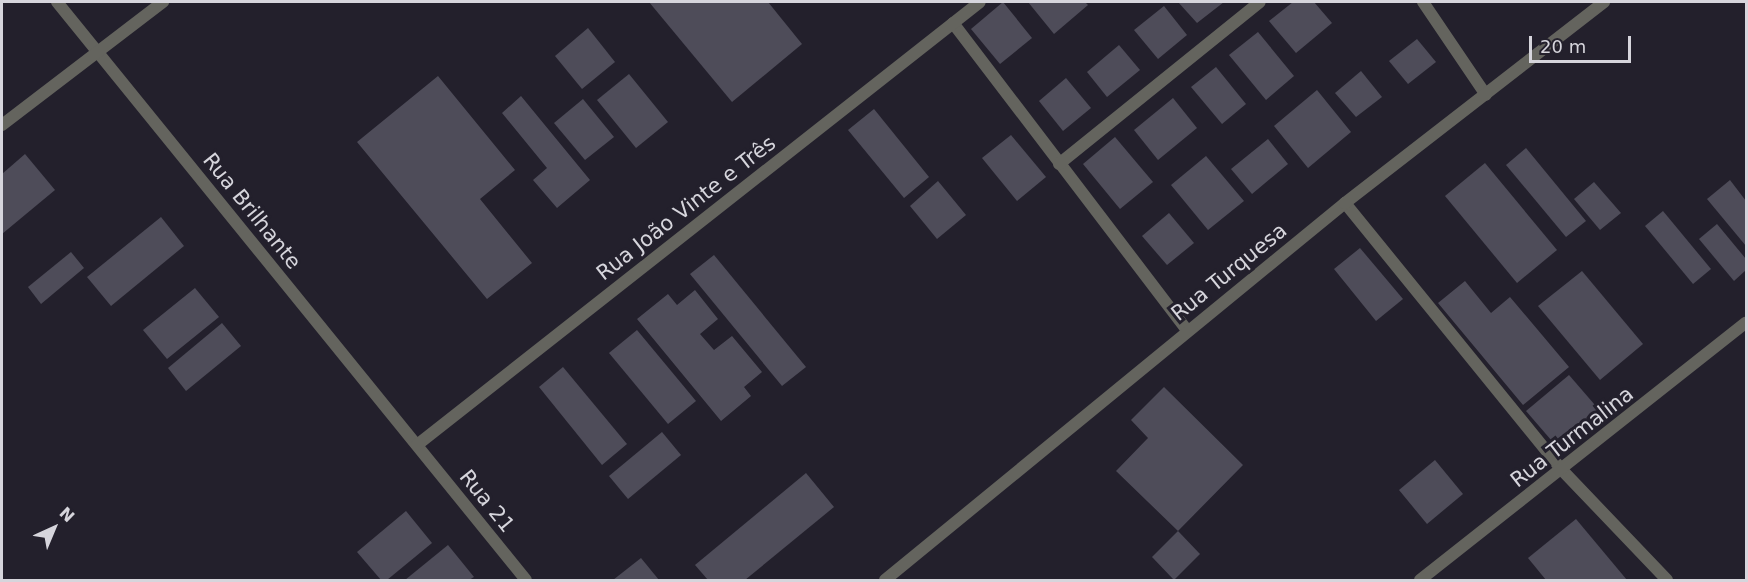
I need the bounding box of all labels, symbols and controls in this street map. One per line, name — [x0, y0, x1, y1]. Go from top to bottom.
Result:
scale bar — [1532, 24, 1634, 62]
text: 20 m — [1540, 36, 1586, 57]
street label: Rua João Vinte e Três — [591, 130, 781, 286]
street label: Rua Brilhante — [198, 148, 306, 274]
street label: Rua Turquesa — [1166, 218, 1292, 326]
street label: Rua Turmalina — [1506, 381, 1638, 493]
street label: Rua 21 — [454, 465, 520, 537]
north arrow — [24, 498, 84, 558]
text: N — [55, 503, 78, 526]

